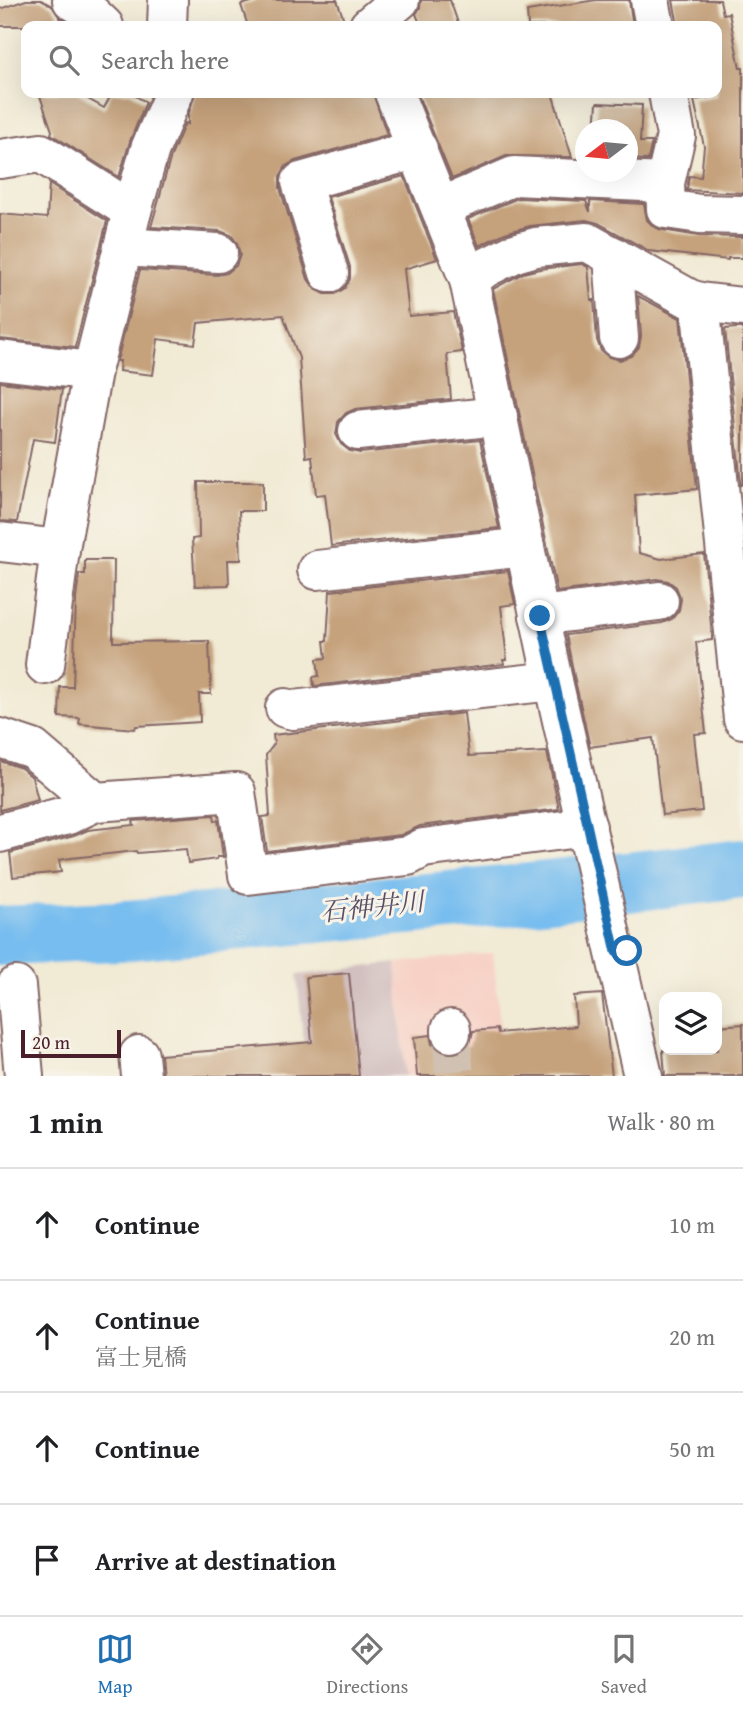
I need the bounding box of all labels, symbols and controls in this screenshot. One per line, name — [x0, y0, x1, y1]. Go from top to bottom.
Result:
search box — [21, 21, 722, 98]
text: Search here — [101, 40, 229, 79]
icon: search — [45, 41, 83, 79]
north arrow — [575, 119, 638, 182]
route end — [524, 600, 555, 631]
water label: 石神井川 — [318, 881, 429, 931]
route start — [611, 935, 642, 966]
map controls — [659, 992, 722, 1055]
button: layers — [659, 992, 722, 1055]
scale bar — [21, 1027, 121, 1059]
text: 20 m — [32, 1028, 70, 1056]
text: 1 min — [28, 1100, 103, 1144]
text: Walk · 80 m — [607, 1105, 715, 1138]
icon: ahead — [28, 1205, 66, 1243]
text: Continue — [95, 1205, 200, 1244]
text: 10 m — [669, 1208, 715, 1241]
text: Continue — [95, 1300, 200, 1339]
icon: ahead — [28, 1317, 66, 1355]
text: 20 m — [669, 1320, 715, 1353]
text: 富士見橋 — [95, 1340, 187, 1373]
icon: ahead — [28, 1429, 66, 1467]
text: Continue — [95, 1429, 200, 1468]
text: 50 m — [669, 1432, 715, 1465]
icon: arrive — [28, 1541, 66, 1579]
text: Arrive at destination — [95, 1541, 336, 1580]
tab: Map — [96, 1630, 134, 1700]
tab: Directions — [327, 1630, 408, 1700]
tab: Saved — [601, 1630, 647, 1700]

